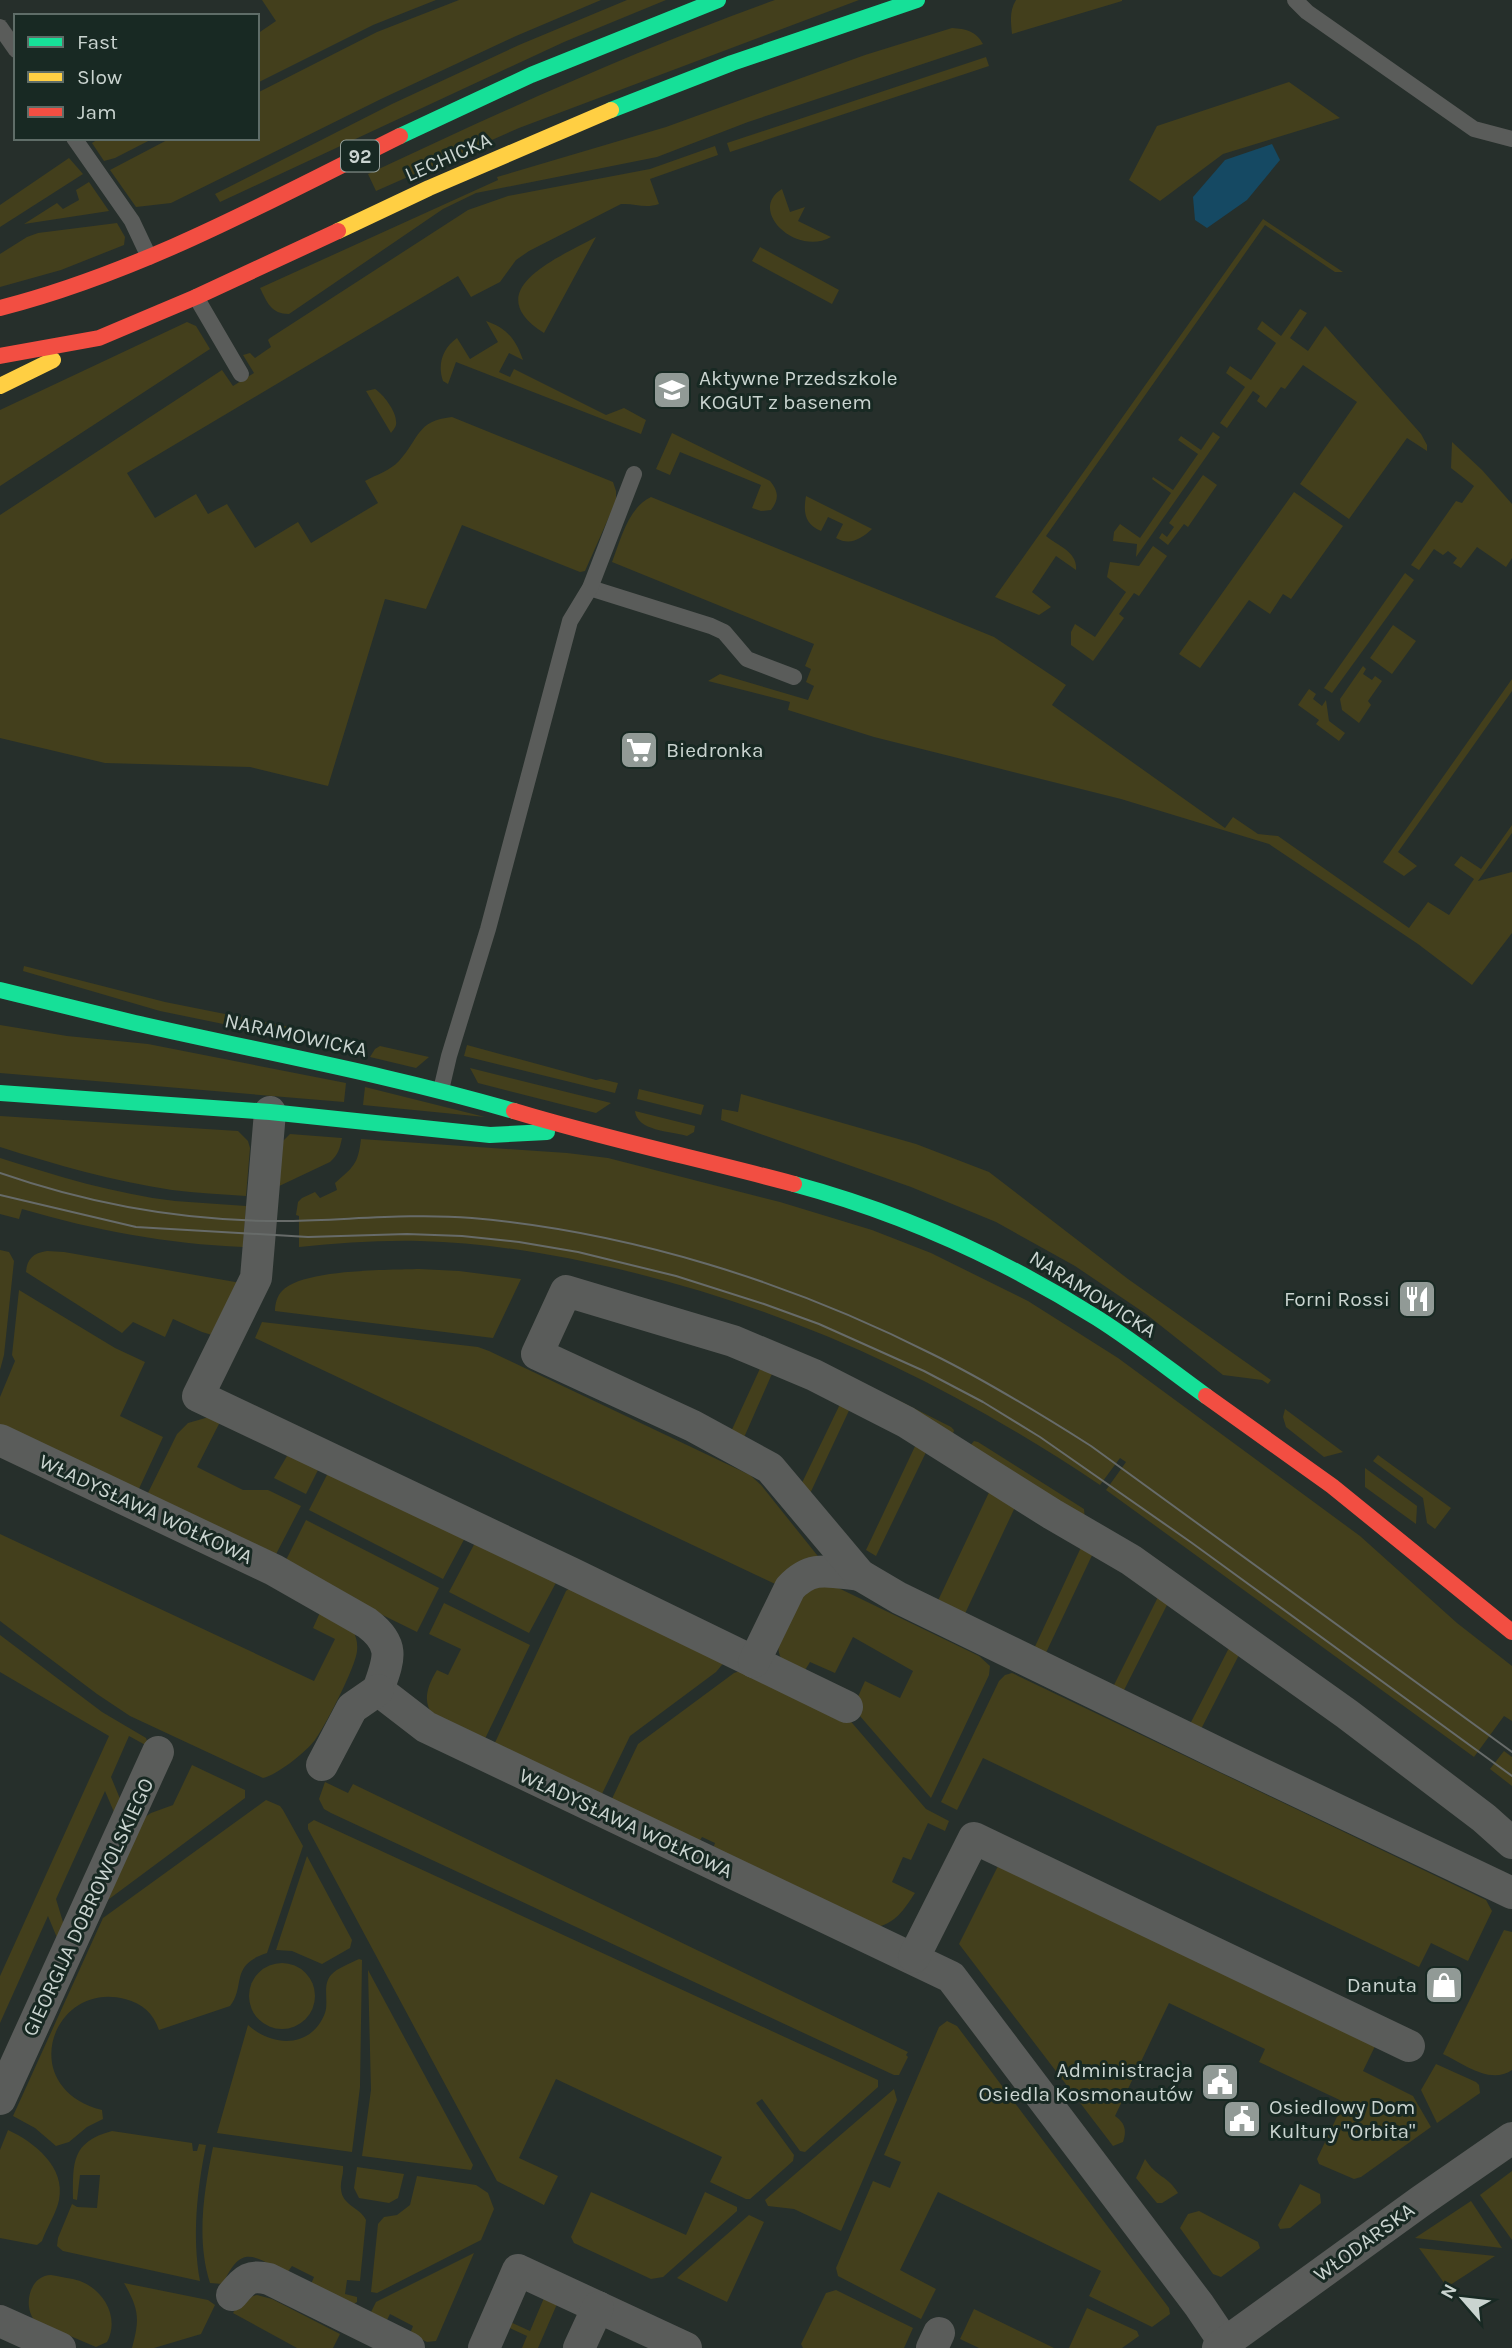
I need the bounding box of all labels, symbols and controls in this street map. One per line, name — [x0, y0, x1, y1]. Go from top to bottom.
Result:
legend — [14, 14, 259, 140]
text: Fast — [77, 30, 118, 54]
text: Slow — [77, 65, 122, 89]
text: Jam — [77, 100, 117, 124]
street label: LECHICKA — [401, 127, 495, 187]
road number: 92 — [341, 140, 379, 172]
place label: Aktywne Przedszkole KOGUT z basenem — [699, 366, 898, 414]
school or university icon: Aktywne Przedszkole KOGUT z basenem — [651, 369, 693, 411]
supermarket icon: Biedronka — [618, 729, 660, 771]
place label: Biedronka — [666, 738, 764, 762]
street label: NARAMOWICKA — [223, 1008, 369, 1062]
street label: NARAMOWICKA — [1025, 1245, 1161, 1343]
restaurant icon: Forni Rossi — [1396, 1278, 1438, 1320]
place label: Forni Rossi — [1284, 1287, 1390, 1311]
street label: WŁADYSŁAWA WOŁKOWA — [35, 1449, 257, 1569]
street label: WŁADYSŁAWA WOŁKOWA — [515, 1763, 737, 1883]
street label: GIEORGIJA DOBROWOLSKIEGO — [18, 1774, 158, 2040]
shop icon: Danuta — [1423, 1964, 1465, 2006]
place label: Danuta — [1347, 1973, 1417, 1997]
place label: Administracja Osiedla Kosmonautów — [979, 2058, 1193, 2106]
public building icon: Administracja Osiedla Kosmonautów — [1199, 2061, 1241, 2103]
place label: Osiedlowy Dom Kultury "Orbita" — [1269, 2095, 1415, 2143]
public building icon: Osiedlowy Dom Kultury "Orbita" — [1221, 2098, 1263, 2140]
street label: WŁODARSKA — [1309, 2197, 1419, 2287]
north arrow — [1428, 2264, 1498, 2334]
text: N — [1436, 2280, 1462, 2303]

